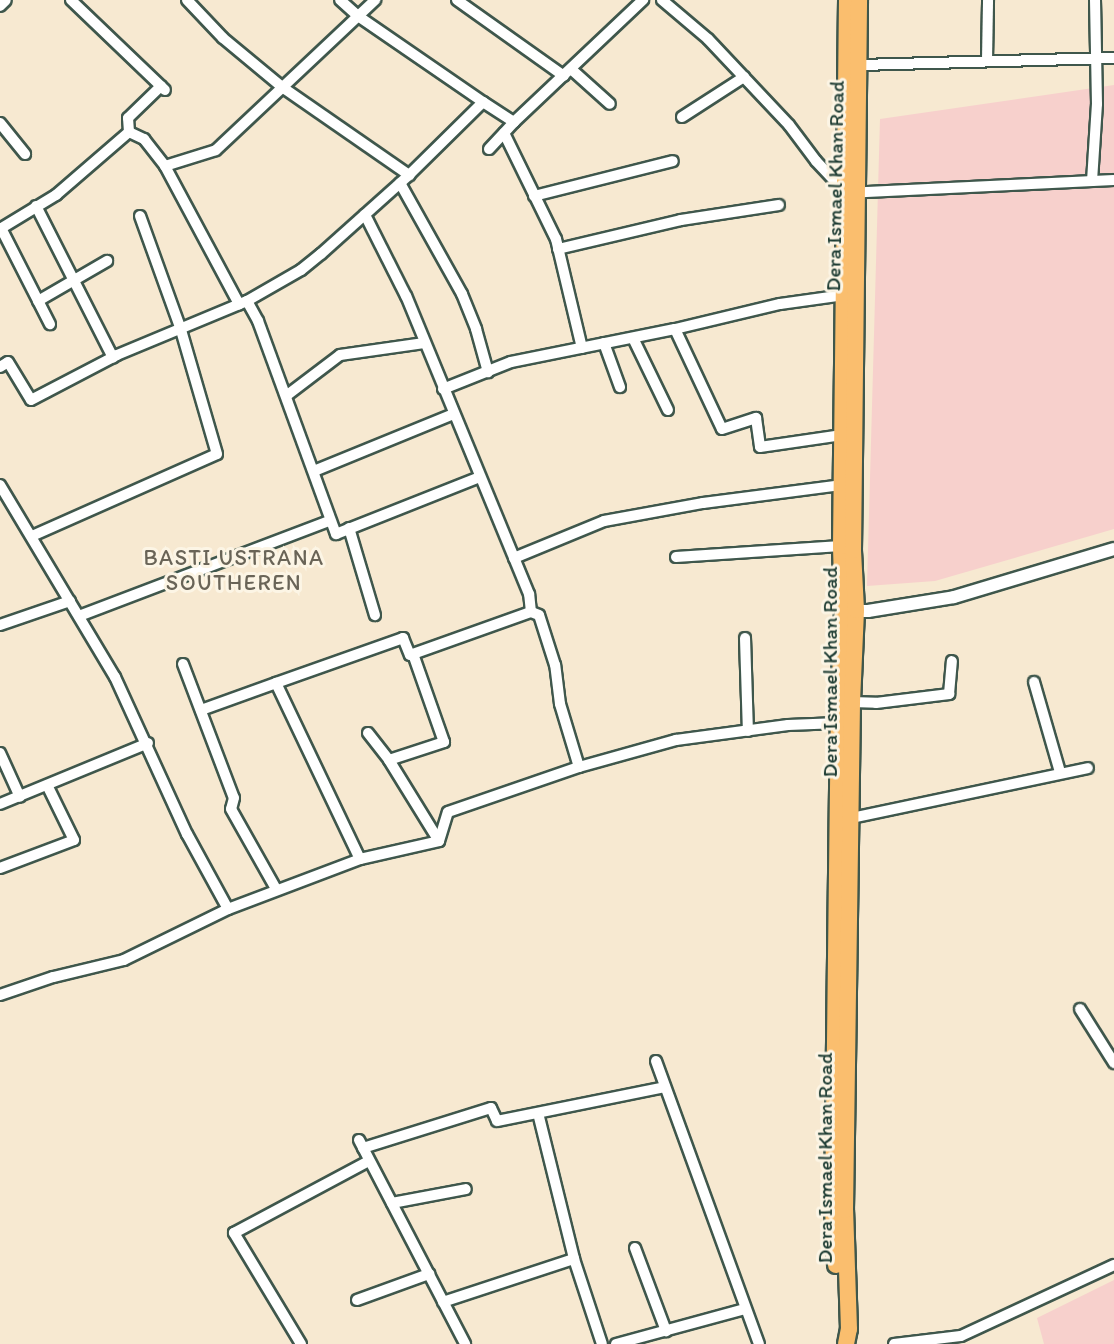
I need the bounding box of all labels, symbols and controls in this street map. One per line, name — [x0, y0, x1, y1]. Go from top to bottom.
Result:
street label: Dera Ismael Khan Road — [821, 81, 849, 291]
district label: BASTI USTRANA SOUTHEREN — [145, 544, 323, 596]
street label: Dera Ismael Khan Road — [817, 567, 843, 777]
street label: Dera Ismael Khan Road — [812, 1053, 838, 1263]

